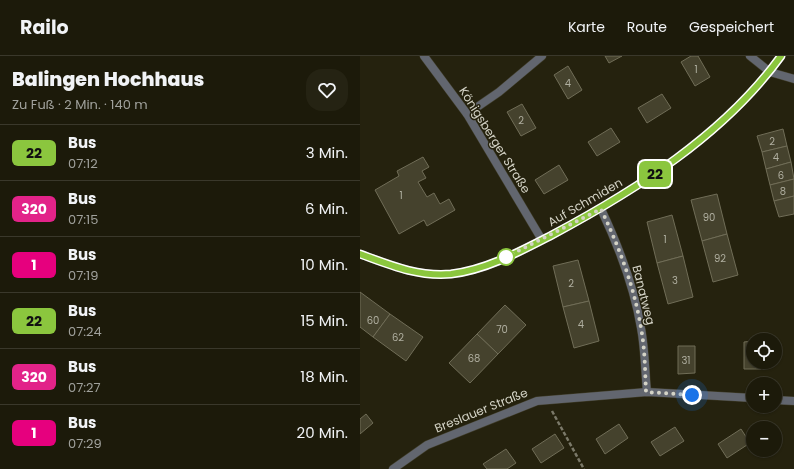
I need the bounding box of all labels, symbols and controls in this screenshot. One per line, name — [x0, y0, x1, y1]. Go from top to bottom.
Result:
text: Railo — [20, 14, 69, 41]
text: Karte — [568, 17, 605, 37]
text: Route — [627, 17, 667, 37]
text: Gespeichert — [689, 17, 774, 37]
house number: 1 — [694, 62, 698, 77]
text: Balingen Hochhaus — [12, 66, 204, 93]
button: heart — [306, 69, 348, 111]
house number: 4 — [565, 76, 571, 91]
street label: Königsberger Straße — [455, 83, 535, 197]
text: Zu Fuß · 2 Min. · 140 m — [12, 95, 148, 114]
house number: 2 — [518, 113, 524, 128]
text: Bus — [68, 132, 96, 153]
house number: 2 — [769, 134, 775, 149]
text: 3 Min. — [306, 142, 348, 163]
text: 22 — [26, 143, 42, 163]
house number: 4 — [773, 150, 779, 165]
text: 07:12 — [68, 154, 98, 173]
line badge: 22 — [637, 161, 673, 187]
text: 22 — [647, 164, 663, 184]
house number: 6 — [778, 168, 784, 183]
street label: Auf Schmiden — [545, 174, 625, 230]
house number: 8 — [780, 184, 786, 199]
text: Bus — [68, 188, 96, 209]
house number: 1 — [399, 188, 403, 203]
text: 6 Min. — [305, 198, 348, 219]
text: 320 — [21, 199, 47, 219]
text: 07:15 — [68, 210, 98, 229]
house number: 90 — [703, 210, 715, 225]
house number: 1 — [663, 232, 667, 247]
text: Bus — [68, 244, 96, 265]
unlabelled marker — [497, 248, 515, 266]
house number: 92 — [714, 251, 726, 266]
text: 10 Min. — [300, 254, 348, 275]
text: 1 — [31, 255, 37, 275]
street label: Banatweg — [628, 263, 660, 327]
text: 07:19 — [68, 266, 98, 285]
house number: 3 — [672, 273, 678, 288]
house number: 2 — [568, 276, 574, 291]
text: Bus — [68, 300, 96, 321]
text: 15 Min. — [300, 310, 348, 331]
text: 22 — [26, 311, 42, 331]
house number: 60 — [367, 313, 379, 328]
house number: 4 — [578, 317, 584, 332]
text: 07:24 — [68, 322, 102, 341]
house number: 70 — [496, 322, 508, 337]
house number: 62 — [392, 330, 404, 345]
map controls — [746, 333, 782, 457]
button: locate — [746, 333, 782, 369]
house number: 68 — [468, 351, 480, 366]
house number: 31 — [681, 353, 691, 368]
text: Bus — [68, 356, 96, 377]
text: 18 Min. — [300, 366, 348, 387]
text: 320 — [21, 367, 47, 387]
button: + — [746, 377, 782, 413]
text: 07:27 — [68, 378, 101, 397]
street label: Breslauer Straße — [432, 384, 530, 436]
your location — [682, 385, 702, 405]
text: Bus — [68, 412, 96, 433]
button: − — [746, 421, 782, 457]
text: 20 Min. — [297, 422, 348, 443]
text: 1 — [31, 423, 37, 443]
text: 07:29 — [68, 434, 102, 453]

